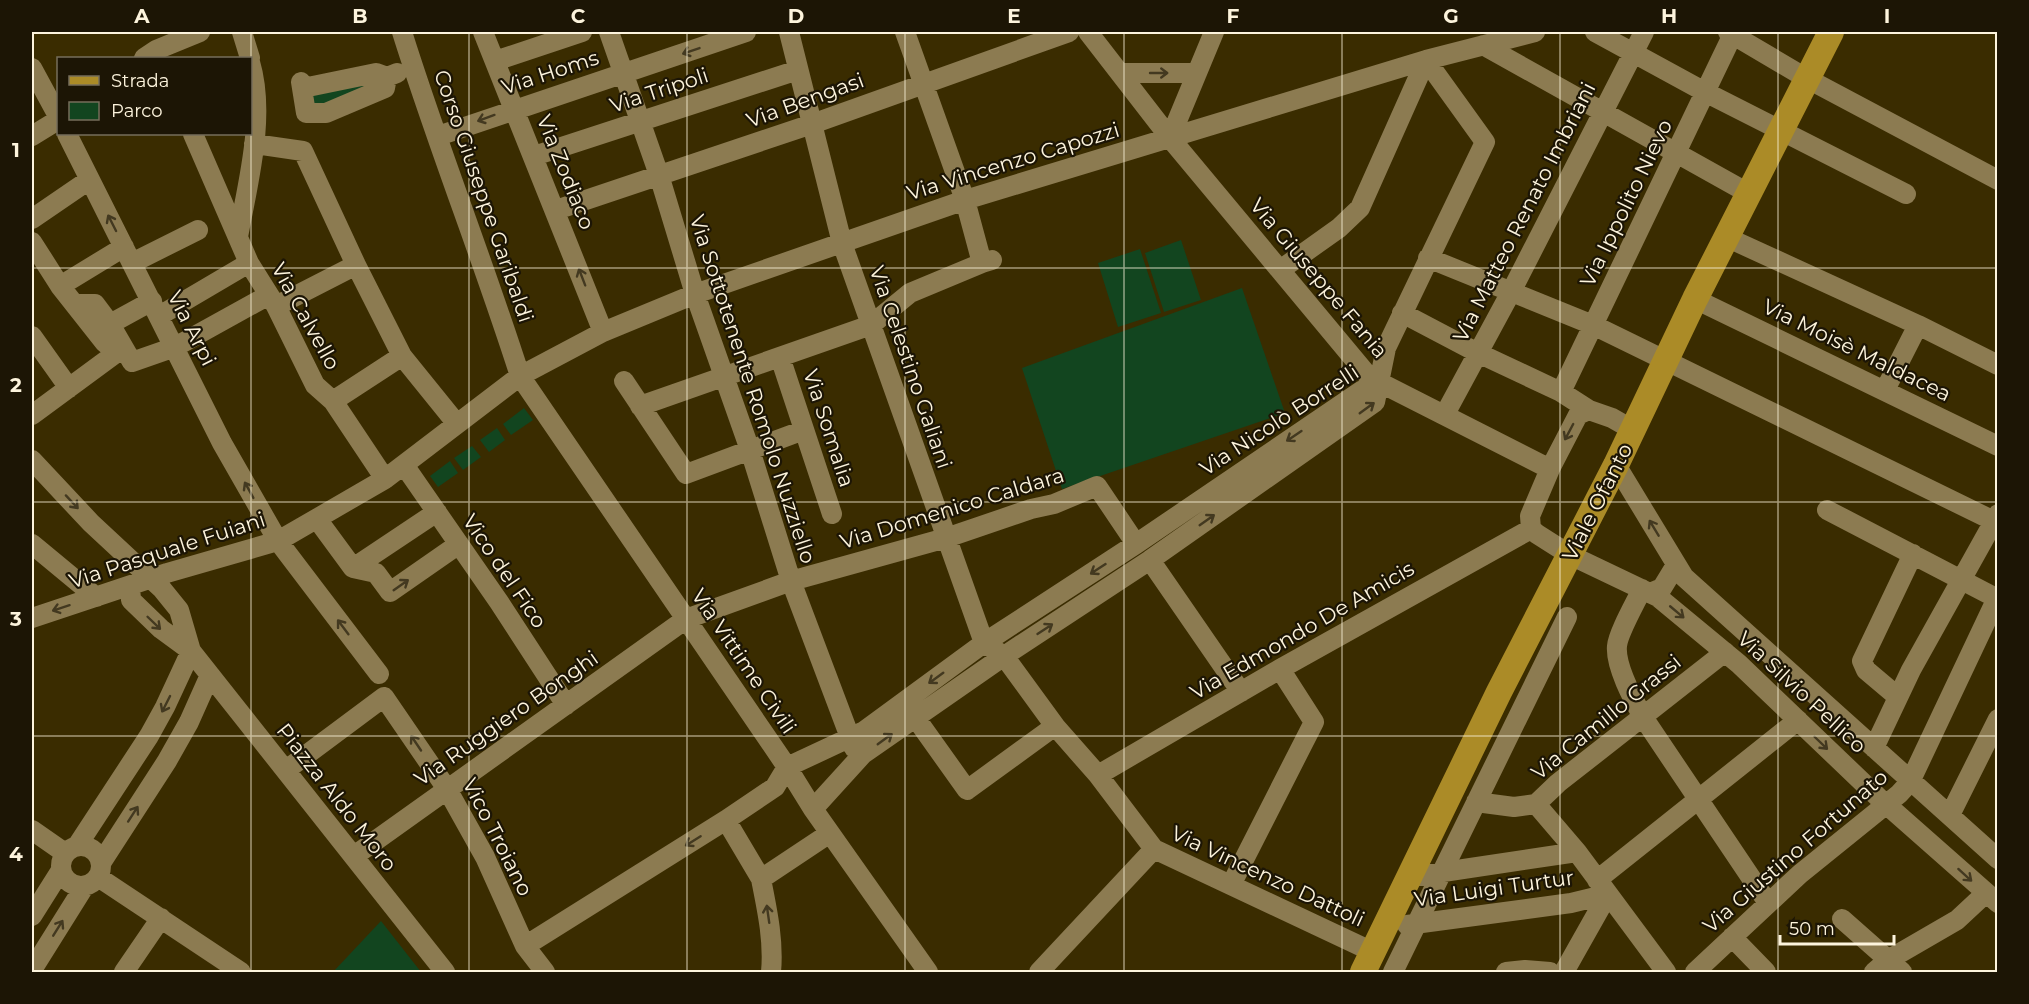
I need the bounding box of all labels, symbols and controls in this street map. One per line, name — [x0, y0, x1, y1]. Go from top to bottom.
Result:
text: A — [133, 4, 150, 28]
text: B — [352, 4, 368, 28]
text: C — [571, 4, 586, 28]
text: D — [788, 4, 804, 28]
text: E — [1007, 4, 1021, 28]
text: F — [1227, 4, 1240, 28]
text: G — [1443, 4, 1459, 28]
text: H — [1661, 4, 1677, 28]
text: I — [1884, 4, 1890, 28]
street label: Via Homs — [498, 45, 602, 99]
one-way arrow — [682, 46, 701, 57]
legend — [57, 57, 252, 135]
street label: Via Tripoli — [607, 62, 711, 118]
street label: Corso Giuseppe Garibaldi — [429, 67, 539, 325]
street label: Via Bengasi — [743, 67, 867, 133]
one-way arrow — [1148, 67, 1168, 79]
text: Strada — [111, 70, 169, 92]
street label: Via Matteo Renato Imbriani — [1447, 78, 1601, 346]
text: Parco — [111, 100, 163, 122]
street label: Via Zodiaco — [532, 111, 600, 233]
one-way arrow — [477, 114, 496, 125]
street label: Via Ippolito Nievo — [1575, 115, 1677, 291]
street label: Via Vincenzo Capozzi — [904, 117, 1122, 205]
text: 1 — [12, 138, 20, 162]
street label: Via Giuseppe Fania — [1245, 193, 1393, 363]
street label: Via Sottotenente Romolo Nuzziello — [685, 211, 821, 567]
one-way arrow — [106, 215, 117, 233]
street label: Via Calvello — [266, 258, 346, 374]
street label: Via Celestino Galiani — [865, 262, 957, 472]
one-way arrow — [575, 268, 586, 287]
street label: Via Arpi — [162, 286, 222, 370]
street label: Via Moisè Maldacea — [1759, 294, 1955, 406]
street label: Via Nicolò Borrelli — [1195, 359, 1363, 481]
street label: Via Somalia — [798, 366, 860, 490]
text: 2 — [10, 373, 22, 397]
one-way arrow — [1358, 402, 1374, 414]
one-way arrow — [1563, 423, 1574, 441]
one-way arrow — [1287, 430, 1303, 442]
street label: Viale Ofanto — [1557, 439, 1637, 565]
street label: Via Domenico Caldara — [837, 462, 1067, 554]
one-way arrow — [243, 482, 255, 499]
one-way arrow — [64, 495, 79, 510]
street label: Via Pasquale Fuiani — [66, 506, 268, 594]
street label: Vico del Fico — [458, 509, 552, 633]
one-way arrow — [1199, 514, 1215, 526]
one-way arrow — [1648, 520, 1661, 537]
street label: Via Edmondo De Amicis — [1186, 556, 1418, 704]
one-way arrow — [1089, 562, 1106, 575]
one-way arrow — [392, 579, 408, 591]
street label: Via Vittime Civili — [686, 584, 802, 738]
one-way arrow — [52, 604, 71, 615]
one-way arrow — [1669, 605, 1684, 619]
text: 3 — [9, 607, 22, 631]
one-way arrow — [147, 615, 162, 630]
one-way arrow — [337, 620, 350, 636]
one-way arrow — [1037, 623, 1053, 635]
street label: Via Silvio Pellico — [1732, 626, 1872, 758]
street label: Via Ruggiero Bonghi — [409, 645, 603, 791]
street label: Via Camillo Grassi — [1526, 649, 1686, 785]
one-way arrow — [929, 672, 945, 684]
one-way arrow — [160, 695, 172, 713]
street label: Piazza Aldo Moro — [272, 718, 402, 876]
one-way arrow — [876, 733, 892, 745]
one-way arrow — [410, 735, 422, 752]
one-way arrow — [1814, 735, 1829, 750]
street label: Via Giustino Fortunato — [1698, 764, 1892, 938]
street label: Vico Troiano — [458, 774, 538, 900]
one-way arrow — [128, 806, 140, 823]
street label: Via Vincenzo Dattoli — [1167, 820, 1369, 932]
one-way arrow — [685, 835, 702, 847]
text: 4 — [9, 842, 23, 866]
street label: Via Luigi Turtur — [1413, 864, 1575, 912]
one-way arrow — [1957, 868, 1972, 882]
one-way arrow — [762, 905, 773, 925]
scale bar — [1780, 908, 1894, 946]
text: 50 m — [1789, 918, 1835, 940]
one-way arrow — [52, 920, 64, 937]

